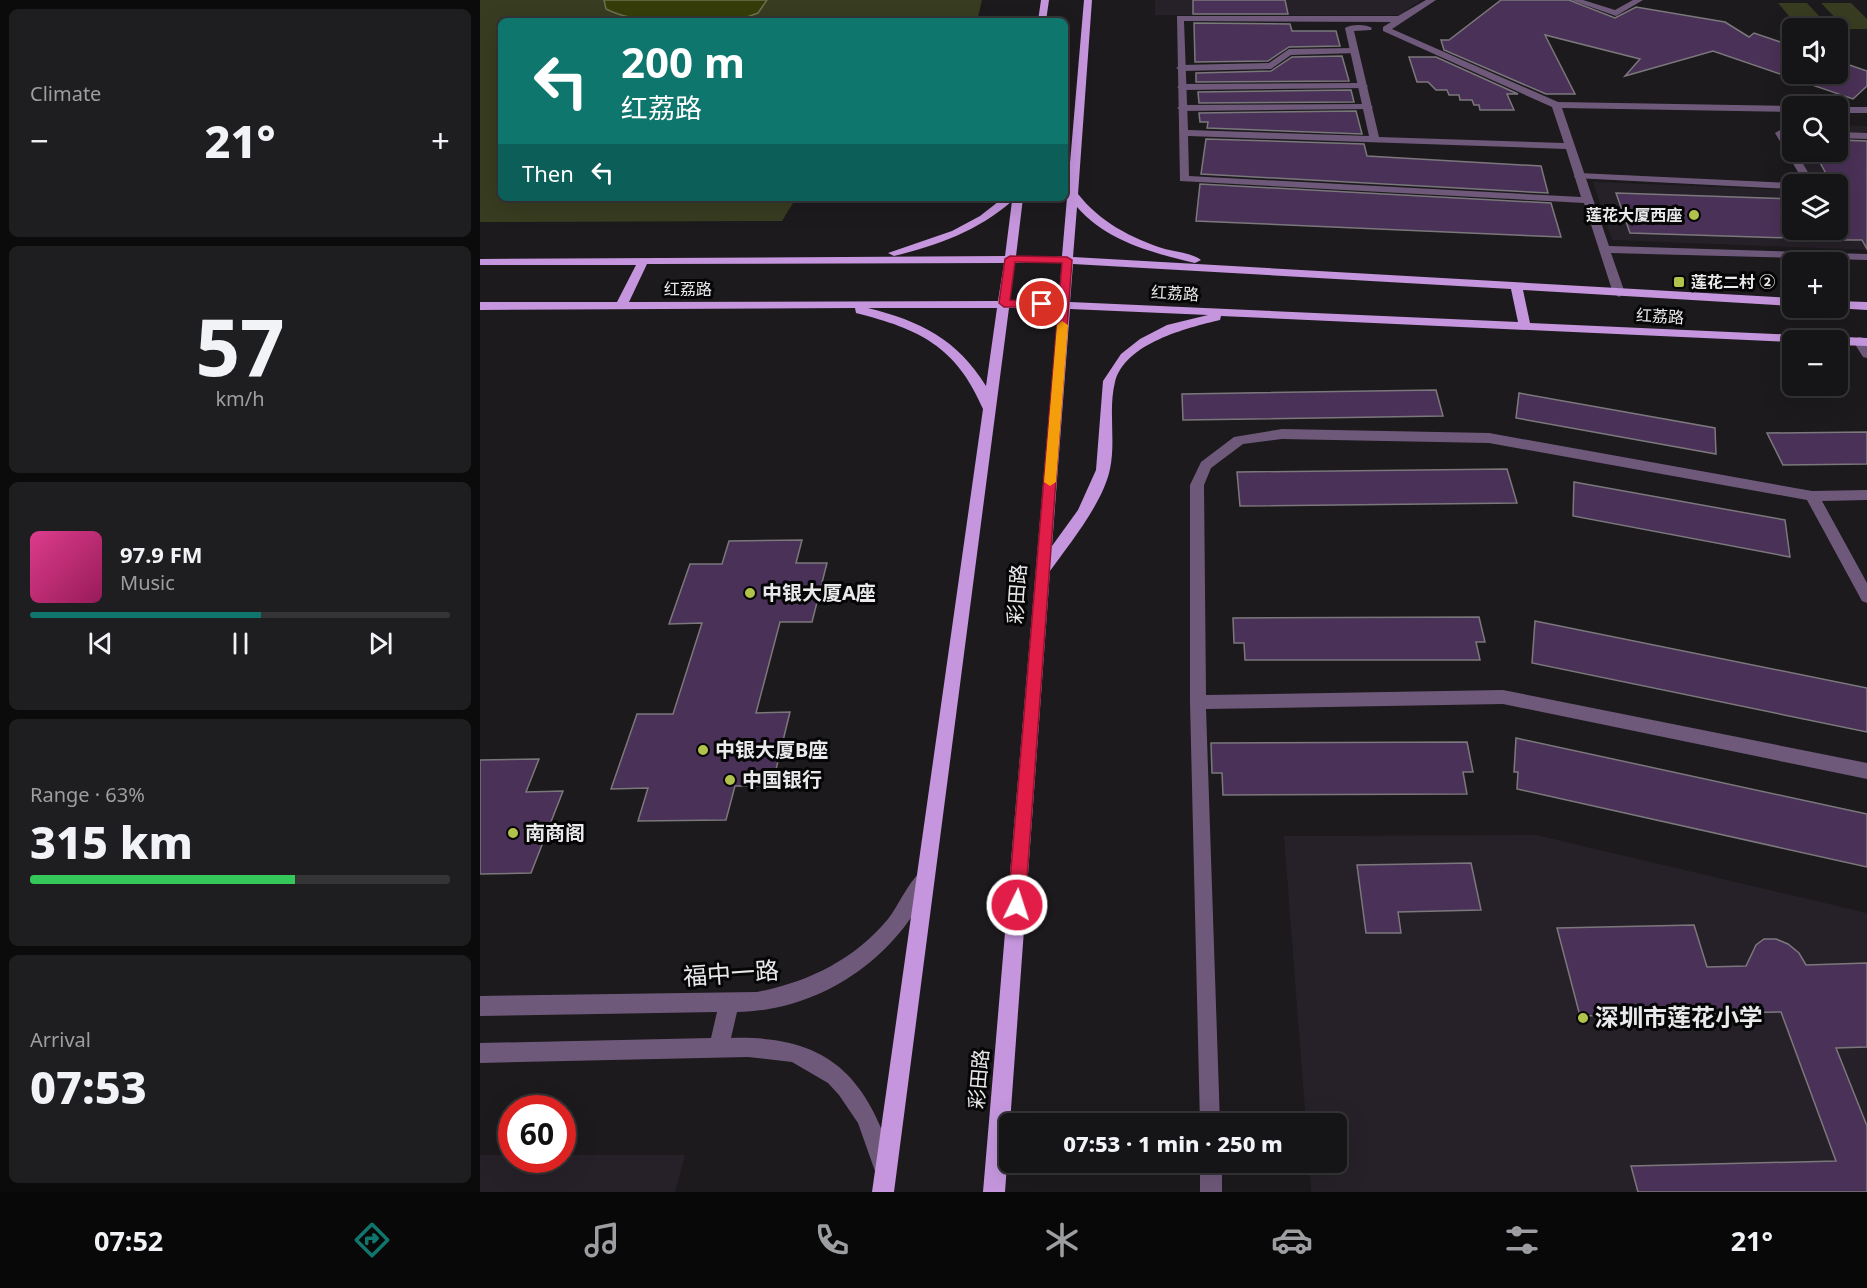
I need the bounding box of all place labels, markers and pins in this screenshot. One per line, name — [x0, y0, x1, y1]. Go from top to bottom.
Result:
place label: 莲花大厦西座 — [1586, 204, 1682, 226]
marker: 莲花大厦西座 — [1687, 208, 1701, 222]
place label: 莲花二村 ② — [1691, 271, 1775, 293]
marker: 莲花二村 ② — [1672, 275, 1686, 289]
pin — [1016, 278, 1067, 329]
place label: 中银大厦A座 — [762, 579, 876, 606]
marker: 中银大厦A座 — [743, 586, 757, 600]
place label: 中银大厦B座 — [715, 736, 828, 763]
marker: 中银大厦B座 — [696, 743, 710, 757]
place label: 中国银行 — [742, 766, 822, 793]
marker: 中国银行 — [723, 773, 737, 787]
place label: 南商阁 — [525, 819, 585, 846]
marker: 南商阁 — [506, 826, 520, 840]
place label: 深圳市莲花小学 — [1595, 1000, 1763, 1033]
marker: 深圳市莲花小学 — [1576, 1011, 1590, 1025]

